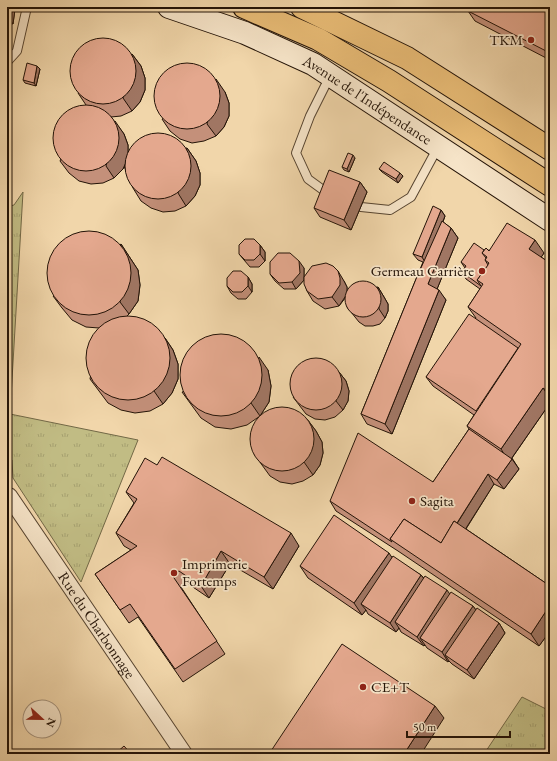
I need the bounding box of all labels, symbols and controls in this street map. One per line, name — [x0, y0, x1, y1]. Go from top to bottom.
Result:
place label: TKM — [489, 30, 523, 49]
marker: TKM — [526, 35, 536, 45]
street label: Avenue de l'Indépendance — [299, 50, 436, 149]
place label: Germeau Carrière — [371, 261, 474, 280]
marker: Germeau Carrière — [477, 266, 487, 276]
place label: Sagita — [420, 491, 454, 510]
marker: Sagita — [407, 496, 417, 506]
place label: Imprimerie Fortemps — [182, 554, 247, 590]
street label: Rue du Charbonnage — [54, 568, 140, 682]
marker: Imprimerie Fortemps — [169, 568, 179, 578]
place label: CE+T — [371, 677, 410, 696]
marker: CE+T — [358, 682, 368, 692]
north arrow — [22, 699, 62, 739]
scale bar — [407, 713, 510, 739]
text: N — [43, 716, 59, 730]
text: 50 m — [413, 719, 437, 735]

